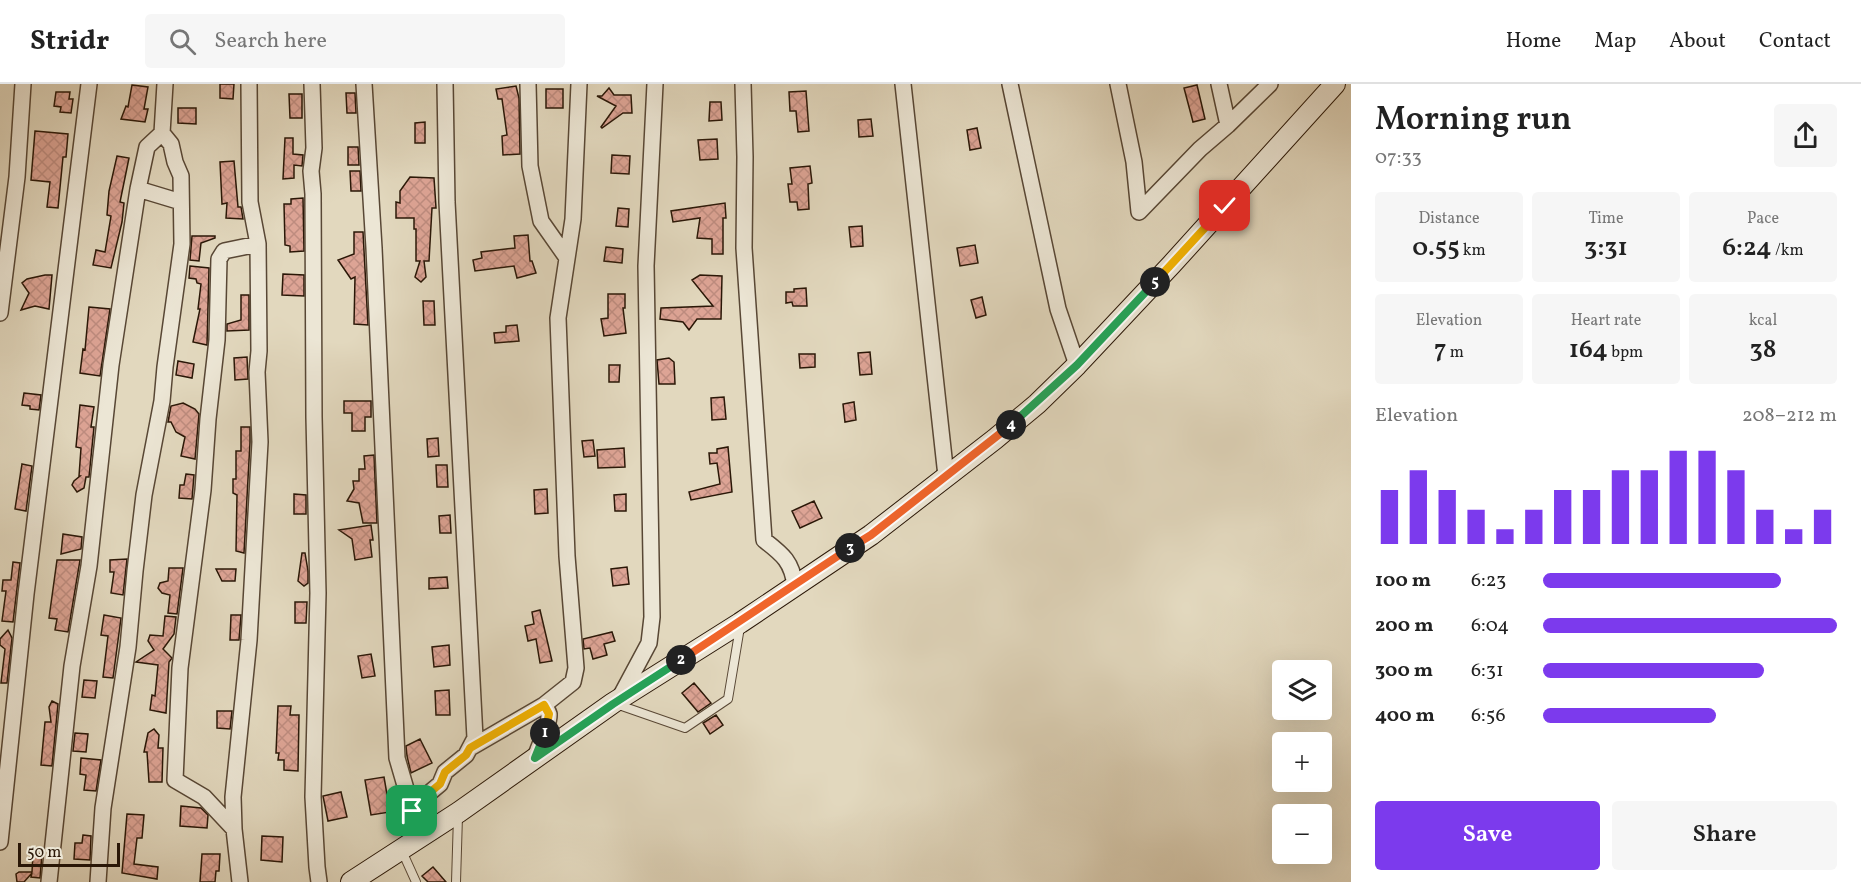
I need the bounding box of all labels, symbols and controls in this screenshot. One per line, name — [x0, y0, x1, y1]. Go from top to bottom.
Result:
search box — [145, 14, 565, 68]
text: Stridr — [30, 22, 109, 61]
icon: search — [166, 25, 199, 58]
text: Search here — [214, 26, 327, 57]
text: Home — [1506, 27, 1561, 56]
text: Map — [1594, 27, 1636, 56]
text: About — [1669, 27, 1726, 56]
text: Contact — [1759, 27, 1831, 56]
text: Morning run — [1375, 98, 1572, 144]
button: share — [1774, 104, 1837, 167]
text: 07:33 — [1375, 144, 1422, 172]
pin — [1199, 180, 1250, 231]
icon: check — [1208, 189, 1241, 222]
text: Distance — [1418, 208, 1480, 230]
text: Time — [1588, 208, 1624, 230]
text: Pace — [1747, 208, 1779, 230]
text: 0.55 — [1412, 230, 1460, 266]
text: 3:31 — [1584, 230, 1628, 266]
text: 6:24 — [1722, 230, 1772, 266]
text: km — [1460, 240, 1486, 262]
text: /km — [1772, 240, 1804, 262]
pin: 5 — [1140, 267, 1170, 297]
text: 5 — [1151, 271, 1159, 293]
text: Elevation — [1416, 310, 1482, 332]
text: Heart rate — [1571, 310, 1641, 332]
text: kcal — [1749, 310, 1777, 332]
text: 7 — [1434, 332, 1447, 368]
text: 164 — [1569, 332, 1608, 368]
text: 38 — [1749, 332, 1777, 368]
text: m — [1447, 342, 1464, 364]
text: bpm — [1608, 342, 1643, 364]
text: Elevation — [1375, 402, 1458, 430]
text: 208–212 m — [1742, 402, 1837, 430]
pin: 4 — [996, 410, 1026, 440]
text: 4 — [1006, 414, 1016, 436]
pin: 3 — [835, 533, 865, 563]
text: 3 — [846, 537, 854, 559]
text: 100 m — [1375, 567, 1431, 595]
text: 6:23 — [1471, 567, 1506, 595]
text: 200 m — [1375, 612, 1433, 640]
text: 6:04 — [1471, 612, 1509, 640]
pin: 2 — [666, 645, 696, 675]
text: 2 — [677, 649, 685, 671]
text: 300 m — [1375, 657, 1433, 685]
text: 6:31 — [1471, 657, 1504, 685]
map controls — [1272, 660, 1332, 864]
button: layers — [1272, 660, 1332, 720]
text: 400 m — [1375, 702, 1435, 730]
text: 6:56 — [1471, 702, 1506, 730]
pin: 1 — [530, 718, 560, 748]
text: 1 — [542, 722, 548, 744]
button: + — [1272, 732, 1332, 792]
pin — [386, 785, 437, 836]
icon: arrive — [395, 794, 428, 827]
button: Save — [1375, 801, 1600, 870]
button: Share — [1612, 801, 1837, 870]
button: − — [1272, 804, 1332, 864]
scale bar — [18, 840, 120, 868]
text: 50 m — [27, 842, 61, 864]

